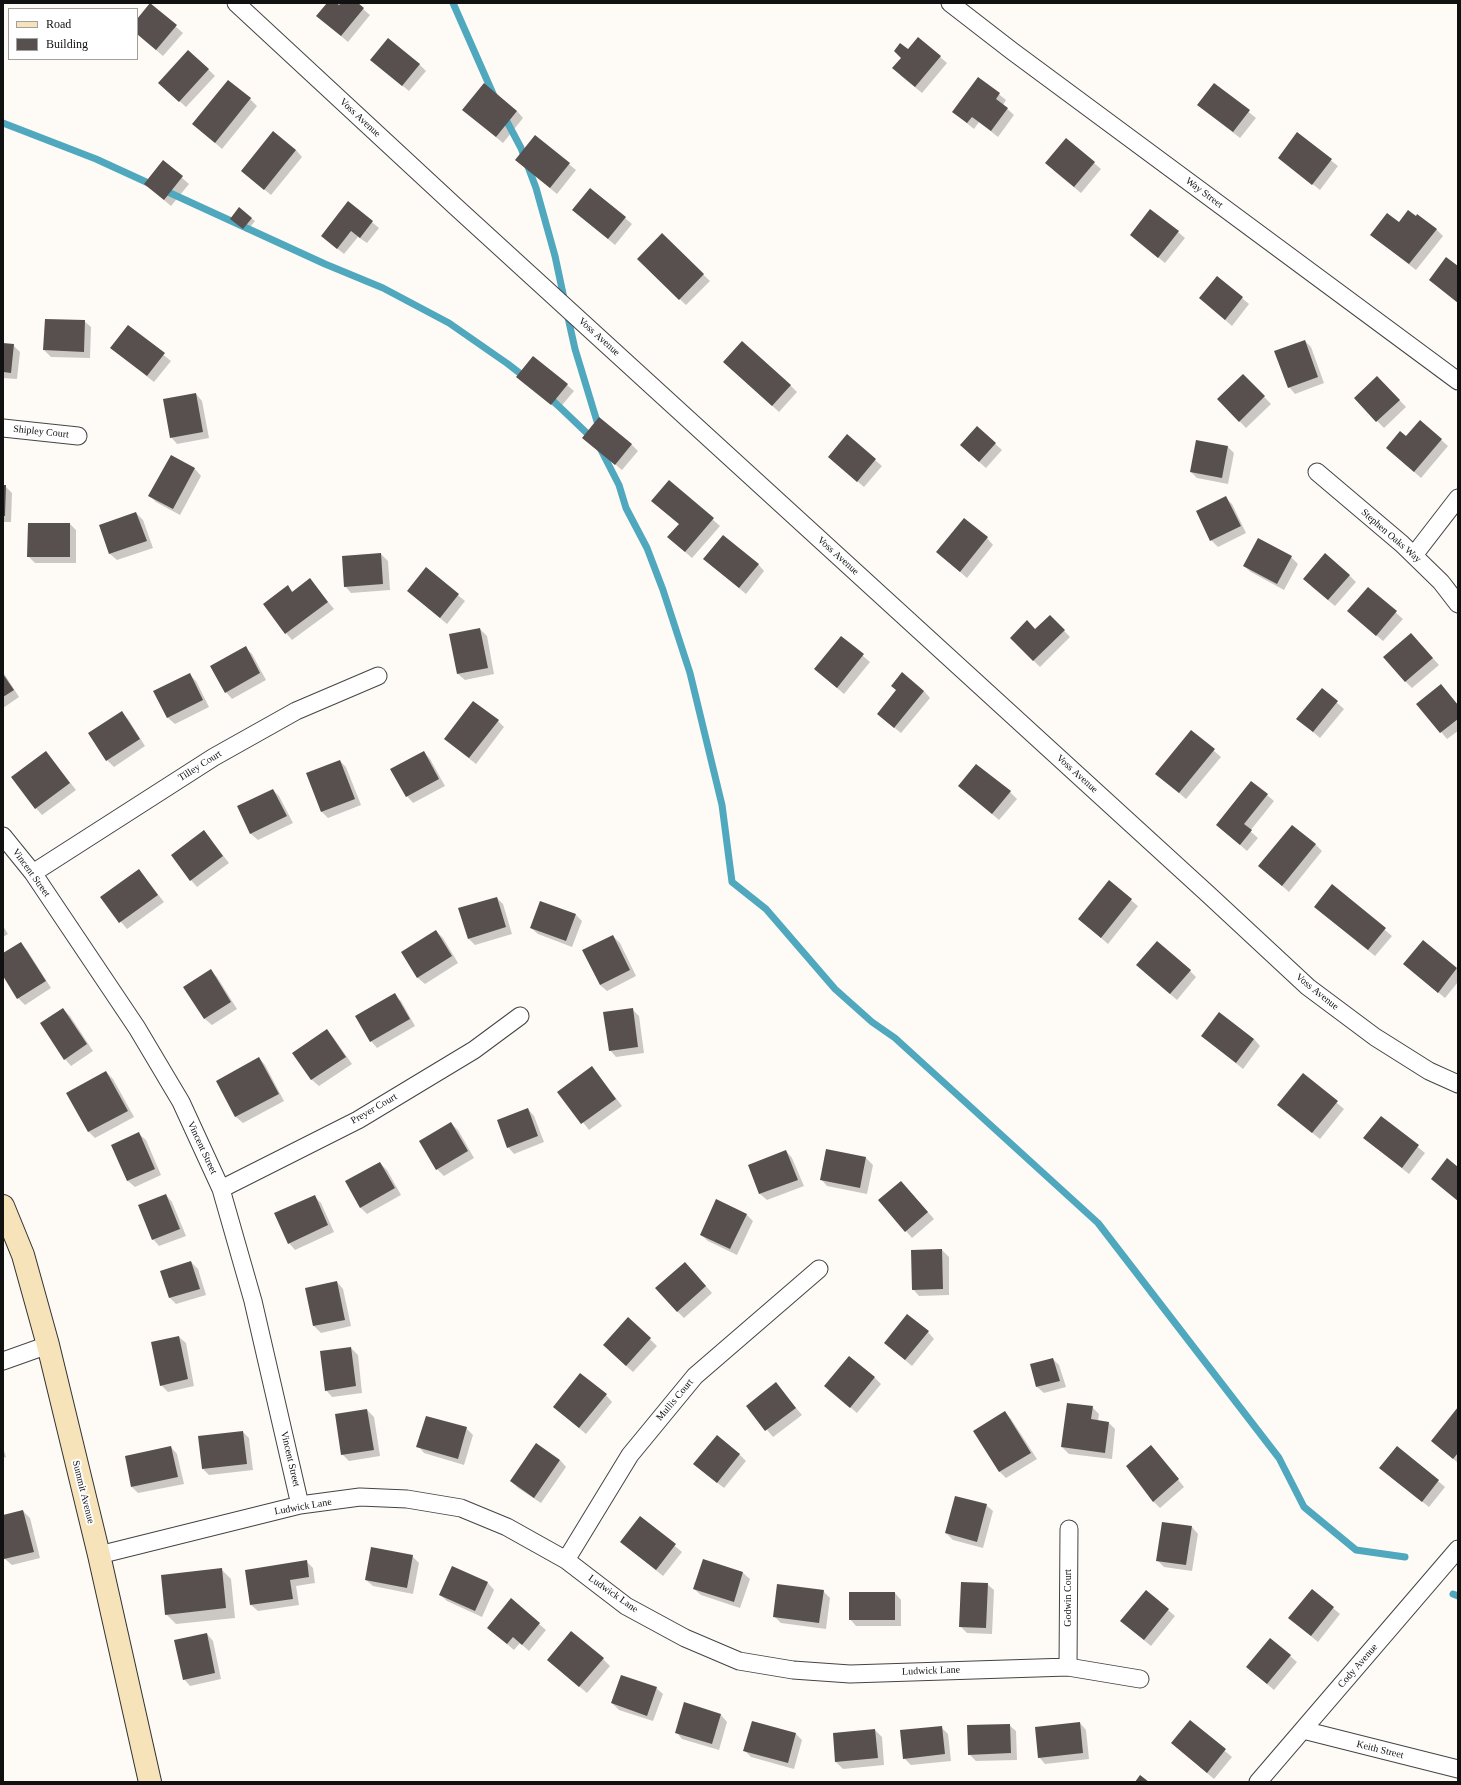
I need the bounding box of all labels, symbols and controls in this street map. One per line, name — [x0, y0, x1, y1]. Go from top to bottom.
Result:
legend — [8, 8, 138, 60]
text: Road — [46, 17, 71, 31]
text: Building — [46, 37, 88, 51]
street label: Voss Avenue — [337, 96, 383, 140]
street label: Way Street — [1183, 175, 1225, 211]
street label: Voss Avenue — [576, 315, 622, 359]
street label: Shipley Court — [13, 423, 69, 441]
street label: Stephen Oaks Way — [1358, 507, 1424, 565]
street label: Voss Avenue — [815, 534, 861, 578]
street label: Tilley Court — [176, 748, 224, 784]
street label: Voss Avenue — [1054, 752, 1100, 796]
street label: Vincent Street — [9, 846, 53, 900]
street label: Voss Avenue — [1293, 971, 1341, 1013]
street label: Preyer Court — [349, 1091, 399, 1127]
street label: Vincent Street — [185, 1120, 219, 1176]
street label: Mullis Court — [654, 1376, 696, 1424]
street label: Vincent Street — [278, 1430, 302, 1488]
street label: Summit Avenue — [69, 1459, 97, 1525]
street label: Ludwick Lane — [273, 1496, 333, 1518]
street label: Godwin Court — [1062, 1569, 1074, 1627]
street label: Ludwick Lane — [586, 1572, 640, 1616]
street label: Cody Avenue — [1336, 1641, 1380, 1691]
street label: Ludwick Lane — [902, 1664, 960, 1678]
street label: Keith Street — [1355, 1738, 1405, 1762]

